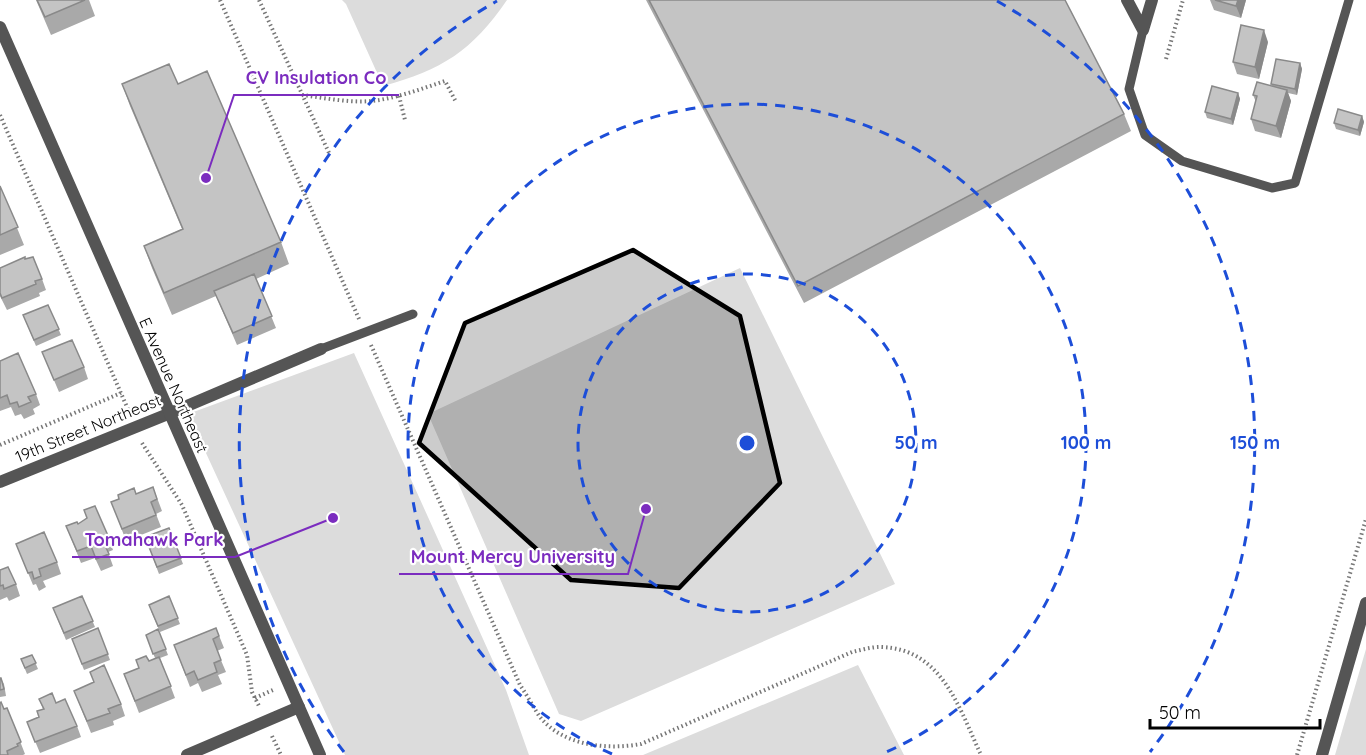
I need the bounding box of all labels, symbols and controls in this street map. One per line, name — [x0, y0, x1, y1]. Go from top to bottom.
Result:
callout: CV Insulation Co — [234, 59, 399, 95]
text: CV Insulation Co — [246, 66, 386, 89]
street label: E Avenue Northeast — [135, 314, 213, 456]
street label: 19th Street Northeast — [12, 390, 164, 466]
text: 50 m — [894, 431, 938, 454]
text: 100 m — [1061, 431, 1111, 454]
text: 150 m — [1230, 431, 1280, 454]
centre of rings — [737, 433, 757, 453]
callout: Tomahawk Park — [72, 521, 235, 557]
text: Tomahawk Park — [84, 528, 224, 551]
callout: Mount Mercy University — [399, 538, 628, 574]
text: Mount Mercy University — [411, 545, 615, 568]
scale bar — [1150, 692, 1320, 730]
text: 50 m — [1159, 701, 1201, 724]

